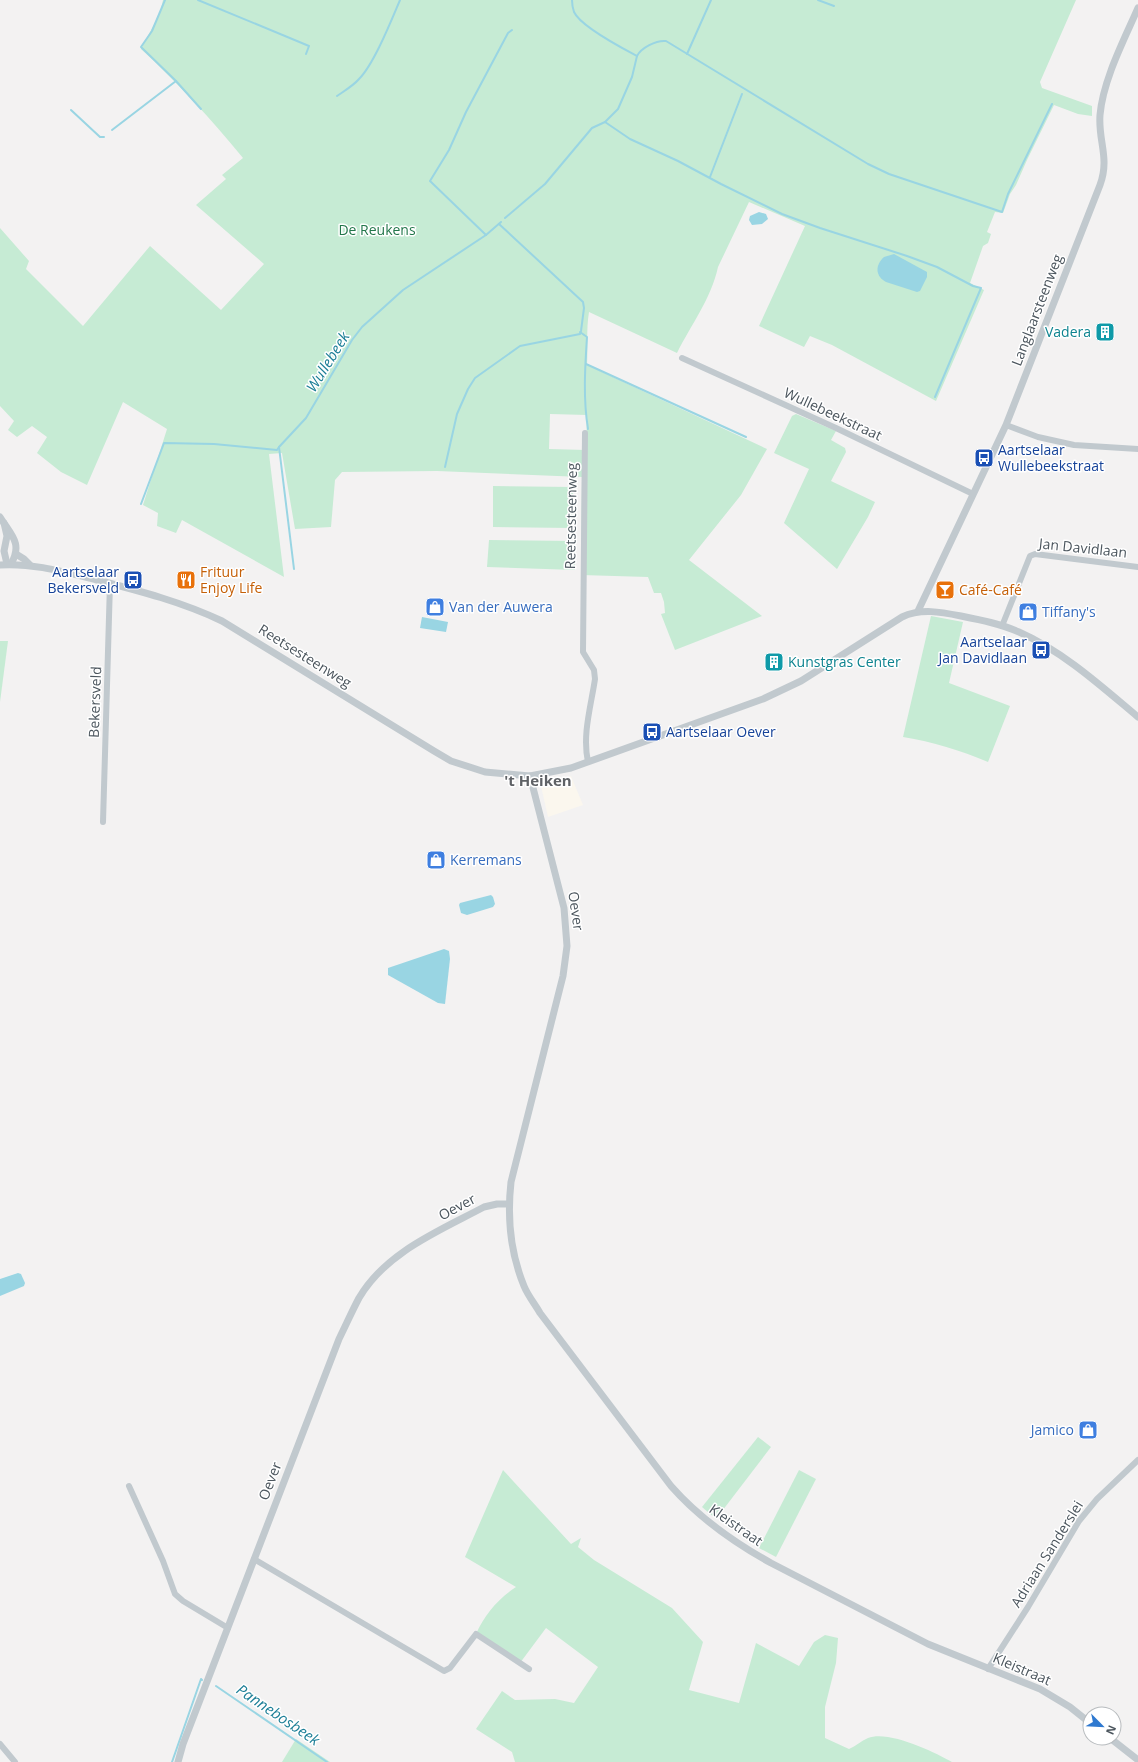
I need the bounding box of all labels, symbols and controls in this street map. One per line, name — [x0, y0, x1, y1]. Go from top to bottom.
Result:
park label: De Reukens — [338, 220, 416, 239]
street label: Langlaarsteenweg — [1006, 251, 1067, 368]
building icon: Vadera — [1094, 321, 1116, 343]
place label: Vadera — [1045, 322, 1091, 341]
water label: Wullebeek — [301, 327, 354, 395]
street label: Wullebeekstraat — [781, 383, 885, 445]
place label: Aartselaar Wullebeekstraat — [998, 440, 1104, 475]
bus stop icon: Aartselaar Wullebeekstraat — [973, 447, 995, 469]
street label: Reetsesteenweg — [560, 462, 581, 569]
street label: Jan Davidlaan — [1036, 533, 1128, 562]
place label: Aartselaar Bekersveld — [48, 562, 119, 597]
place label: Frituur Enjoy Life — [200, 562, 263, 597]
bus stop icon: Aartselaar Bekersveld — [122, 569, 144, 591]
restaurant icon: Frituur Enjoy Life — [175, 569, 197, 591]
bar icon: Café-Café — [934, 579, 956, 601]
place label: Café-Café — [959, 580, 1022, 599]
shop icon: Van der Auwera — [424, 596, 446, 618]
place label: Van der Auwera — [449, 597, 553, 616]
shop icon: Tiffany's — [1017, 601, 1039, 623]
place label: Tiffany's — [1042, 602, 1096, 621]
street label: Reetsesteenweg — [255, 619, 356, 692]
place label: Aartselaar Jan Davidlaan — [937, 632, 1027, 667]
bus stop icon: Aartselaar Jan Davidlaan — [1030, 639, 1052, 661]
building icon: Kunstgras Center — [763, 651, 785, 673]
place label: Kunstgras Center — [788, 652, 901, 671]
street label: Bekersveld — [84, 666, 105, 738]
bus stop icon: Aartselaar Oever — [641, 721, 663, 743]
place label: Aartselaar Oever — [666, 722, 776, 741]
district label: 't Heiken — [504, 770, 572, 790]
shop icon: Kerremans — [425, 849, 447, 871]
place label: Kerremans — [450, 850, 522, 869]
street label: Oever — [564, 890, 589, 932]
street label: Oever — [435, 1189, 479, 1224]
shop icon: Jamico — [1077, 1419, 1099, 1441]
place label: Jamico — [1029, 1420, 1074, 1439]
street label: Oever — [254, 1459, 286, 1503]
street label: Adriaan Sanderslei — [1006, 1497, 1087, 1611]
street label: Kleistraat — [706, 1499, 767, 1550]
street label: Kleistraat — [990, 1648, 1054, 1689]
water label: Pannebosbeek — [233, 1679, 325, 1750]
north arrow — [1082, 1706, 1122, 1746]
text: N — [1103, 1723, 1120, 1737]

